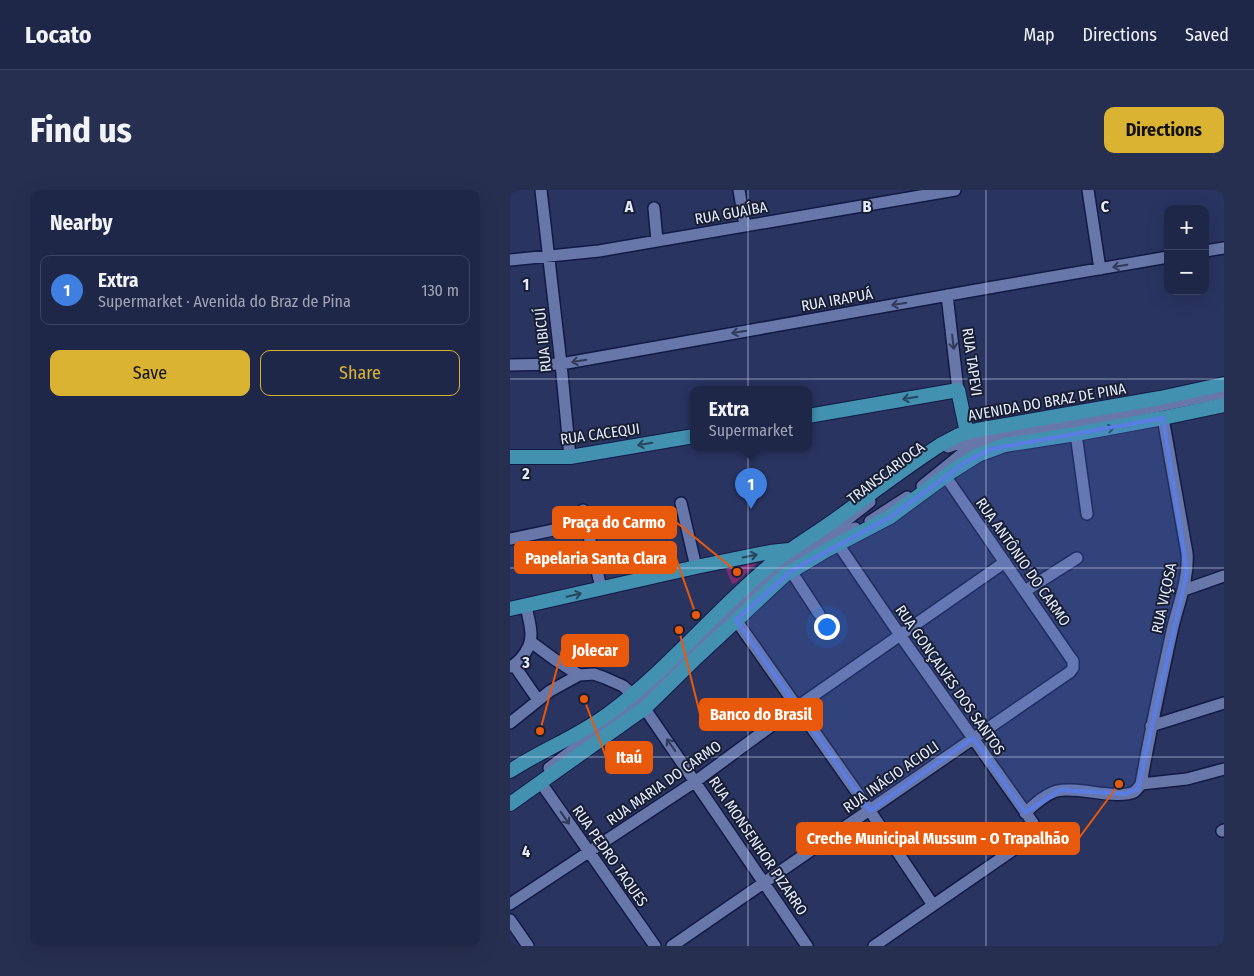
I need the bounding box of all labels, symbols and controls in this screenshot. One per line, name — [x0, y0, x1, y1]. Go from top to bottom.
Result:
text: Locato — [25, 21, 91, 49]
text: Map — [1023, 24, 1055, 46]
text: Directions — [1083, 24, 1157, 46]
text: Saved — [1185, 24, 1229, 46]
button: Directions — [1104, 107, 1224, 153]
text: Find us — [30, 109, 132, 151]
text: A — [624, 197, 634, 216]
text: B — [863, 197, 872, 216]
text: C — [1101, 197, 1110, 216]
street label: RUA GUAÍBA — [693, 198, 769, 228]
map controls — [1164, 205, 1209, 295]
button: + — [1164, 205, 1209, 250]
text: Nearby — [50, 210, 112, 236]
button: − — [1164, 250, 1209, 295]
one-way arrow — [1112, 261, 1128, 271]
text: Extra — [98, 269, 138, 292]
text: 1 — [523, 275, 529, 294]
text: 1 — [64, 281, 70, 300]
text: 130 m — [421, 281, 459, 300]
street label: RUA IRAPUÁ — [800, 285, 874, 315]
text: Supermarket · Avenida do Braz de Pina — [98, 292, 351, 311]
one-way arrow — [892, 299, 908, 309]
street label: RUA IBICUÍ — [531, 307, 555, 373]
street label: RUA TAPEVI — [958, 327, 986, 397]
one-way arrow — [732, 328, 748, 338]
one-way arrow — [948, 334, 958, 350]
button: Save — [50, 350, 250, 396]
button: Share — [260, 350, 460, 396]
one-way arrow — [572, 356, 588, 366]
street label: AVENIDA DO BRAZ DE PINA — [967, 379, 1127, 425]
popup — [690, 386, 812, 451]
one-way arrow — [903, 394, 919, 404]
text: Extra — [709, 398, 749, 421]
street label: RUA CACEQUI — [559, 420, 641, 448]
text: Supermarket — [709, 421, 793, 440]
one-way arrow — [1098, 423, 1114, 433]
street label: TRANSCARIOCA — [844, 438, 928, 508]
one-way arrow — [638, 440, 654, 450]
text: 2 — [521, 464, 530, 483]
pin: 1 — [735, 468, 767, 509]
street label: RUA ANTÔNIO DO CARMO — [972, 494, 1074, 630]
callout: Praça do Carmo — [553, 507, 676, 538]
text: Praça do Carmo — [562, 513, 666, 533]
callout: Papelaria Santa Clara — [515, 542, 676, 573]
text: Papelaria Santa Clara — [525, 549, 667, 568]
one-way arrow — [741, 551, 757, 560]
street label: RUA VIÇOSA — [1148, 561, 1180, 635]
one-way arrow — [565, 590, 581, 599]
street label: RUA GONÇALVES DOS SANTOS — [891, 602, 1009, 758]
your location — [814, 614, 840, 640]
callout: Jolecar — [562, 635, 628, 666]
text: Jolecar — [571, 641, 618, 660]
text: 3 — [521, 653, 530, 672]
callout: Banco do Brasil — [700, 699, 822, 730]
text: Banco do Brasil — [710, 705, 813, 724]
street label: RUA MARIA DO CARMO — [603, 737, 725, 829]
street label: RUA INÁCIO ACIOLI — [840, 737, 942, 817]
one-way arrow — [666, 738, 676, 752]
callout: Itaú — [606, 742, 652, 773]
text: Itaú — [616, 748, 642, 767]
street label: RUA MONSENHOR PIZARRO — [705, 773, 811, 919]
street label: RUA PEDRO TAQUES — [568, 802, 652, 910]
one-way arrow — [560, 811, 570, 825]
callout: Creche Municipal Mussum - O Trapalhão — [797, 823, 1079, 854]
text: Creche Municipal Mussum - O Trapalhão — [807, 829, 1070, 848]
text: 4 — [522, 842, 530, 861]

